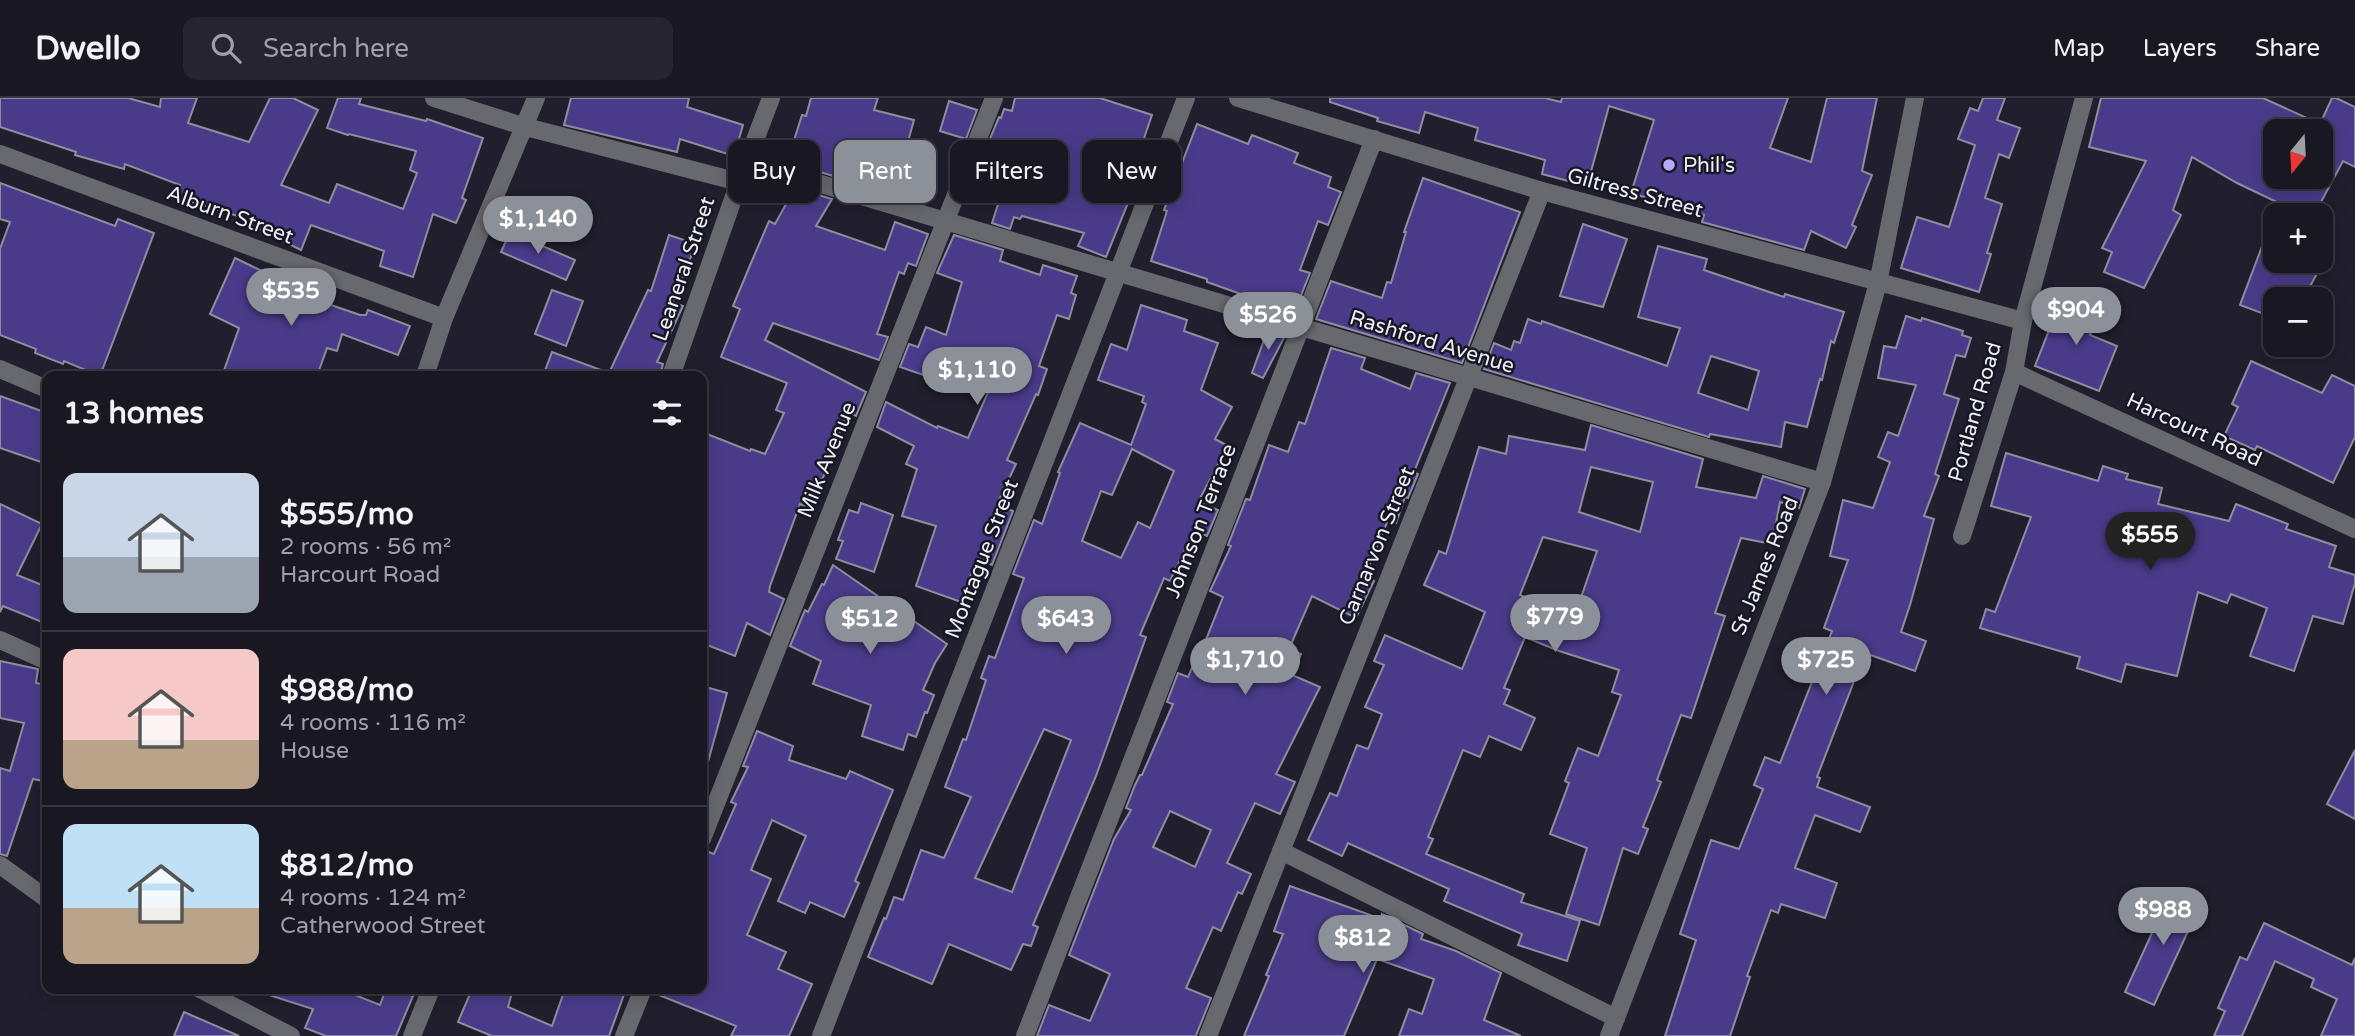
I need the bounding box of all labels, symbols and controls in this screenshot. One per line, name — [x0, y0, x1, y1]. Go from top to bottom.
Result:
search box — [183, 17, 673, 80]
text: Dwello — [35, 29, 141, 68]
icon: search — [207, 29, 245, 67]
text: Search here — [263, 33, 409, 64]
text: Map — [2053, 34, 2105, 63]
text: Layers — [2143, 34, 2217, 63]
text: Share — [2255, 34, 2320, 63]
north arrow — [2263, 119, 2333, 189]
map controls — [2263, 119, 2333, 357]
chip: Buy — [728, 140, 820, 203]
chip: Rent — [834, 140, 936, 203]
chip: Filters — [950, 140, 1068, 203]
chip: New — [1082, 140, 1181, 203]
place label: Phil's — [1683, 153, 1735, 178]
marker: Phil's — [1661, 157, 1677, 173]
street label: Giltress Street — [1564, 163, 1706, 223]
street label: Alburn Street — [163, 180, 297, 250]
street label: Leaneral Street — [648, 194, 720, 344]
pin: $1,140 — [481, 197, 595, 256]
button: + — [2263, 203, 2333, 273]
text: $1,140 — [499, 205, 577, 233]
pin: $535 — [250, 268, 332, 328]
text: $535 — [262, 277, 320, 305]
button: − — [2263, 287, 2333, 357]
pin: $904 — [2035, 288, 2117, 347]
pin: $526 — [1227, 292, 1309, 352]
text: $904 — [2047, 296, 2105, 324]
text: $526 — [1239, 301, 1297, 329]
street label: Rashford Avenue — [1347, 305, 1518, 379]
street label: Portland Road — [1943, 339, 2007, 485]
pin: $1,110 — [920, 348, 1034, 407]
text: $1,110 — [938, 356, 1016, 384]
street label: Harcourt Road — [2122, 388, 2266, 472]
icon: filters — [648, 394, 686, 432]
text: 13 homes — [63, 395, 204, 432]
street label: Milk Avenue — [792, 398, 862, 522]
street label: Johnson Terrace — [1160, 440, 1242, 602]
street label: Carnarvon Street — [1334, 463, 1420, 629]
street label: Montague Street — [940, 476, 1024, 642]
street label: St James Road — [1726, 493, 1804, 639]
text: $555/mo — [280, 496, 414, 533]
icon: home — [119, 501, 203, 585]
pin: $555 — [2109, 512, 2191, 572]
text: $555 — [2121, 521, 2179, 549]
text: 2 rooms · 56 m² — [280, 533, 451, 561]
text: Harcourt Road — [280, 561, 440, 589]
pin: $779 — [1514, 594, 1596, 654]
pin: $512 — [829, 596, 911, 656]
pin: $643 — [1025, 596, 1107, 656]
text: $779 — [1526, 603, 1584, 631]
text: $512 — [841, 605, 899, 633]
text: $643 — [1037, 605, 1095, 633]
pin: $1,710 — [1188, 638, 1302, 697]
pin: $725 — [1785, 638, 1867, 697]
text: $1,710 — [1206, 646, 1284, 674]
text: $725 — [1797, 646, 1855, 674]
text: $988/mo — [280, 672, 414, 709]
icon: home — [119, 677, 203, 761]
text: 4 rooms · 116 m² — [280, 709, 466, 737]
text: House — [280, 737, 349, 765]
text: $812/mo — [280, 847, 414, 884]
icon: home — [119, 852, 203, 936]
text: 4 rooms · 124 m² — [280, 884, 466, 912]
pin: $988 — [2122, 888, 2204, 947]
text: $988 — [2134, 896, 2192, 924]
text: Catherwood Street — [280, 912, 486, 940]
pin: $812 — [1322, 916, 1404, 975]
text: $812 — [1334, 924, 1392, 952]

